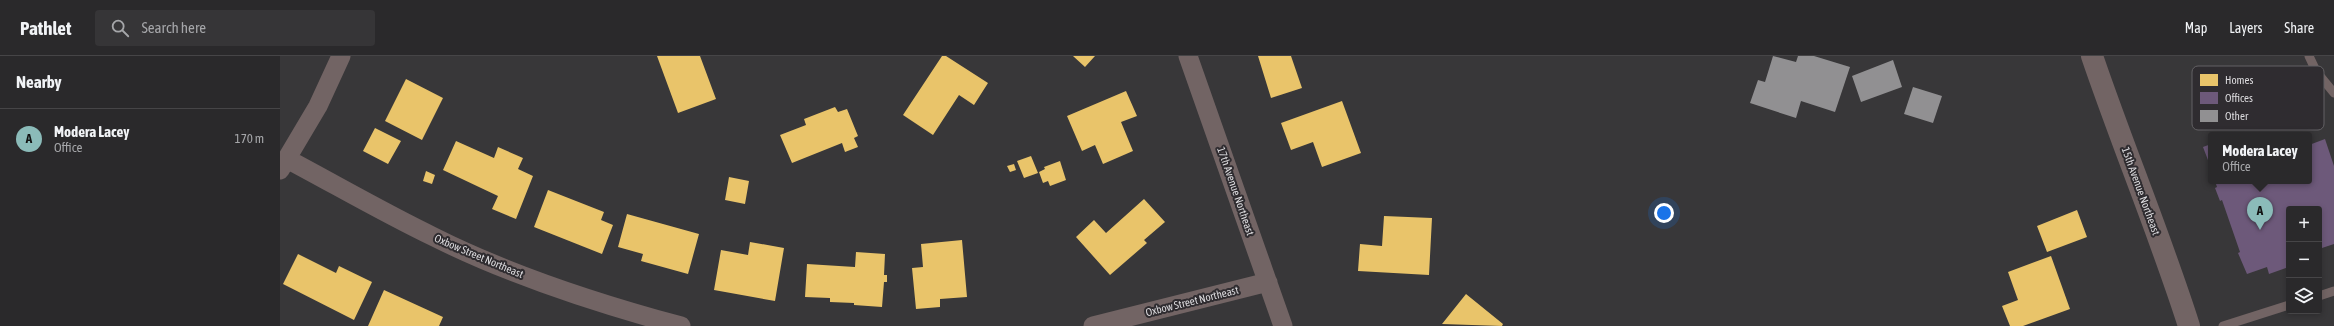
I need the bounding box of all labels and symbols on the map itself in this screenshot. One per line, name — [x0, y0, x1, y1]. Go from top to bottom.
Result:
legend — [2192, 66, 2324, 130]
text: Homes — [2225, 74, 2253, 86]
text: Offices — [2225, 92, 2253, 104]
text: Other — [2225, 110, 2249, 122]
street label: 17th Avenue Northeast — [1215, 145, 1257, 237]
street label: 15th Avenue Northeast — [2119, 145, 2163, 237]
pin: A — [2247, 197, 2273, 230]
your location — [1654, 203, 1674, 223]
street label: Oxbow Street Northeast — [433, 232, 525, 280]
street label: Oxbow Street Northeast — [1144, 284, 1240, 318]

